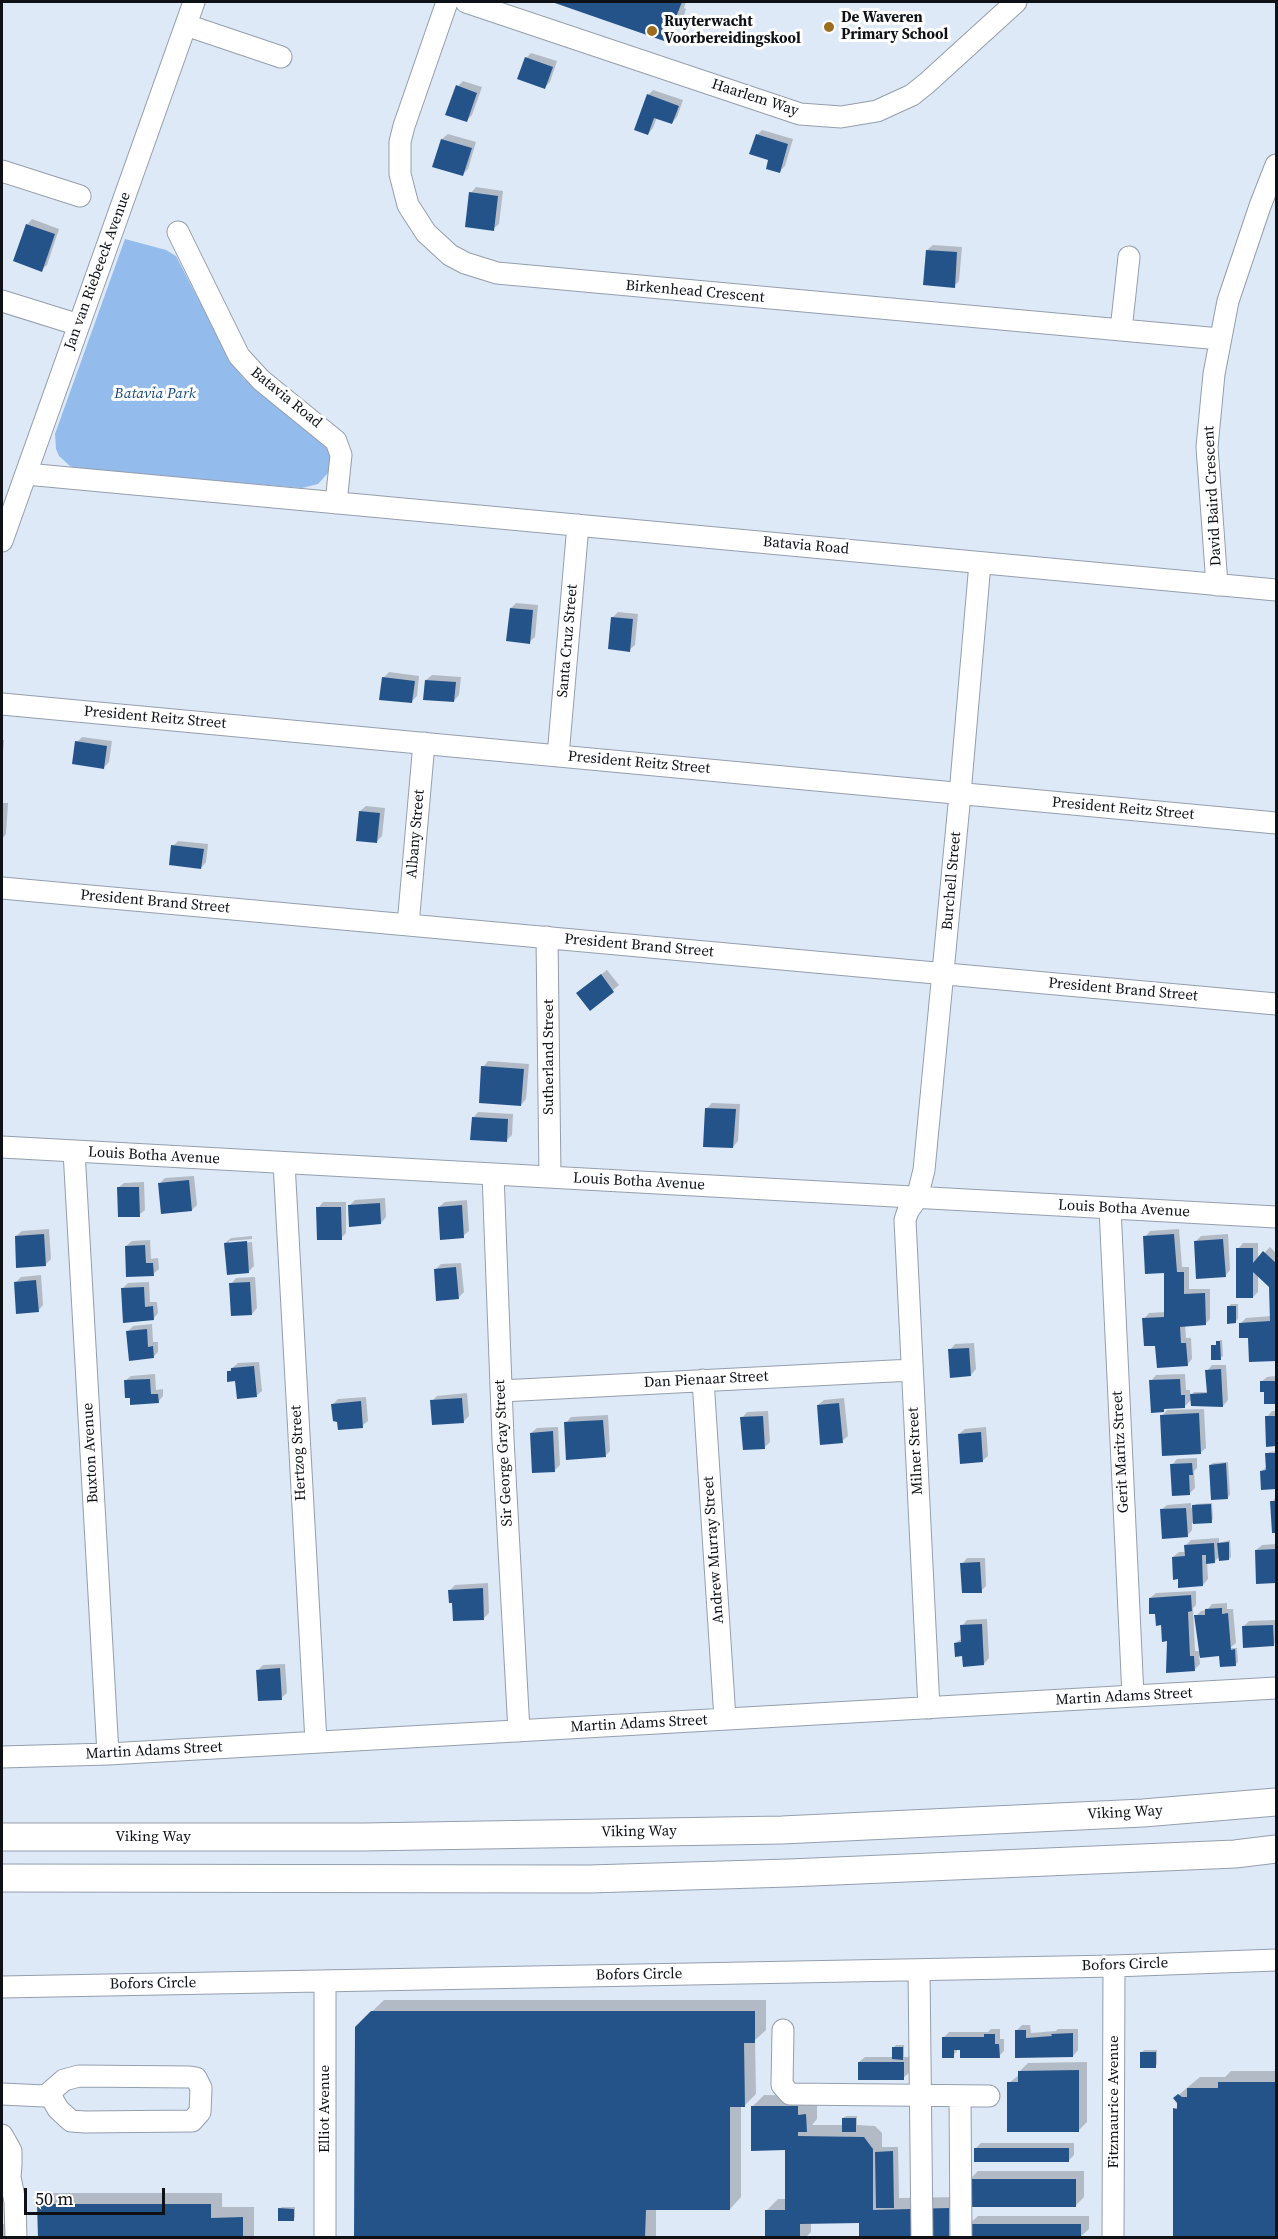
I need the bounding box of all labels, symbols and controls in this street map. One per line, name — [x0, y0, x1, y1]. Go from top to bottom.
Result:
place label: De Waveren Primary School — [841, 9, 948, 44]
place label: Ruyterwacht Voorbereidingskool — [664, 13, 801, 48]
marker: De Waveren Primary School — [822, 20, 836, 34]
marker: Ruyterwacht Voorbereidingskool — [645, 24, 659, 38]
street label: Haarlem Way — [709, 75, 801, 121]
street label: Jan van Riebeeck Avenue — [61, 190, 135, 352]
street label: Birkenhead Crescent — [625, 277, 765, 307]
street label: Batavia Road — [247, 364, 325, 432]
park label: Batavia Park — [114, 385, 196, 403]
street label: David Baird Crescent — [1200, 425, 1226, 567]
street label: Batavia Road — [762, 533, 850, 559]
street label: Santa Cruz Street — [554, 583, 582, 699]
street label: President Reitz Street — [83, 703, 227, 733]
street label: President Reitz Street — [567, 748, 711, 778]
street label: Albany Street — [403, 789, 429, 879]
street label: President Reitz Street — [1051, 794, 1195, 824]
street label: Burchell Street — [939, 831, 965, 931]
street label: President Brand Street — [79, 886, 231, 918]
street label: President Brand Street — [563, 930, 715, 962]
street label: President Brand Street — [1047, 974, 1199, 1006]
street label: Sutherland Street — [540, 999, 558, 1115]
street label: Louis Botha Avenue — [88, 1144, 220, 1168]
street label: Louis Botha Avenue — [573, 1170, 705, 1194]
street label: Louis Botha Avenue — [1058, 1197, 1190, 1221]
street label: Dan Pienaar Street — [643, 1368, 769, 1392]
street label: Sir George Gray Street — [491, 1379, 517, 1527]
street label: Gerit Maritz Street — [1109, 1390, 1133, 1514]
street label: Buxton Avenue — [79, 1402, 103, 1504]
street label: Hertzog Street — [288, 1405, 310, 1501]
street label: Milner Street — [905, 1407, 927, 1495]
street label: Andrew Murray Street — [700, 1475, 728, 1625]
street label: Martin Adams Street — [1055, 1684, 1193, 1710]
street label: Martin Adams Street — [570, 1711, 708, 1737]
street label: Martin Adams Street — [85, 1738, 223, 1764]
street label: Viking Way — [1087, 1802, 1163, 1824]
street label: Viking Way — [601, 1822, 677, 1842]
street label: Viking Way — [115, 1828, 191, 1846]
street label: Bofors Circle — [1081, 1954, 1169, 1976]
street label: Bofors Circle — [596, 1965, 682, 1985]
street label: Bofors Circle — [110, 1974, 196, 1994]
street label: Fitzmaurice Avenue — [1105, 2035, 1123, 2169]
street label: Elliot Avenue — [316, 2065, 334, 2153]
scale bar — [27, 2176, 168, 2214]
text: 50 m — [35, 2186, 73, 2211]

